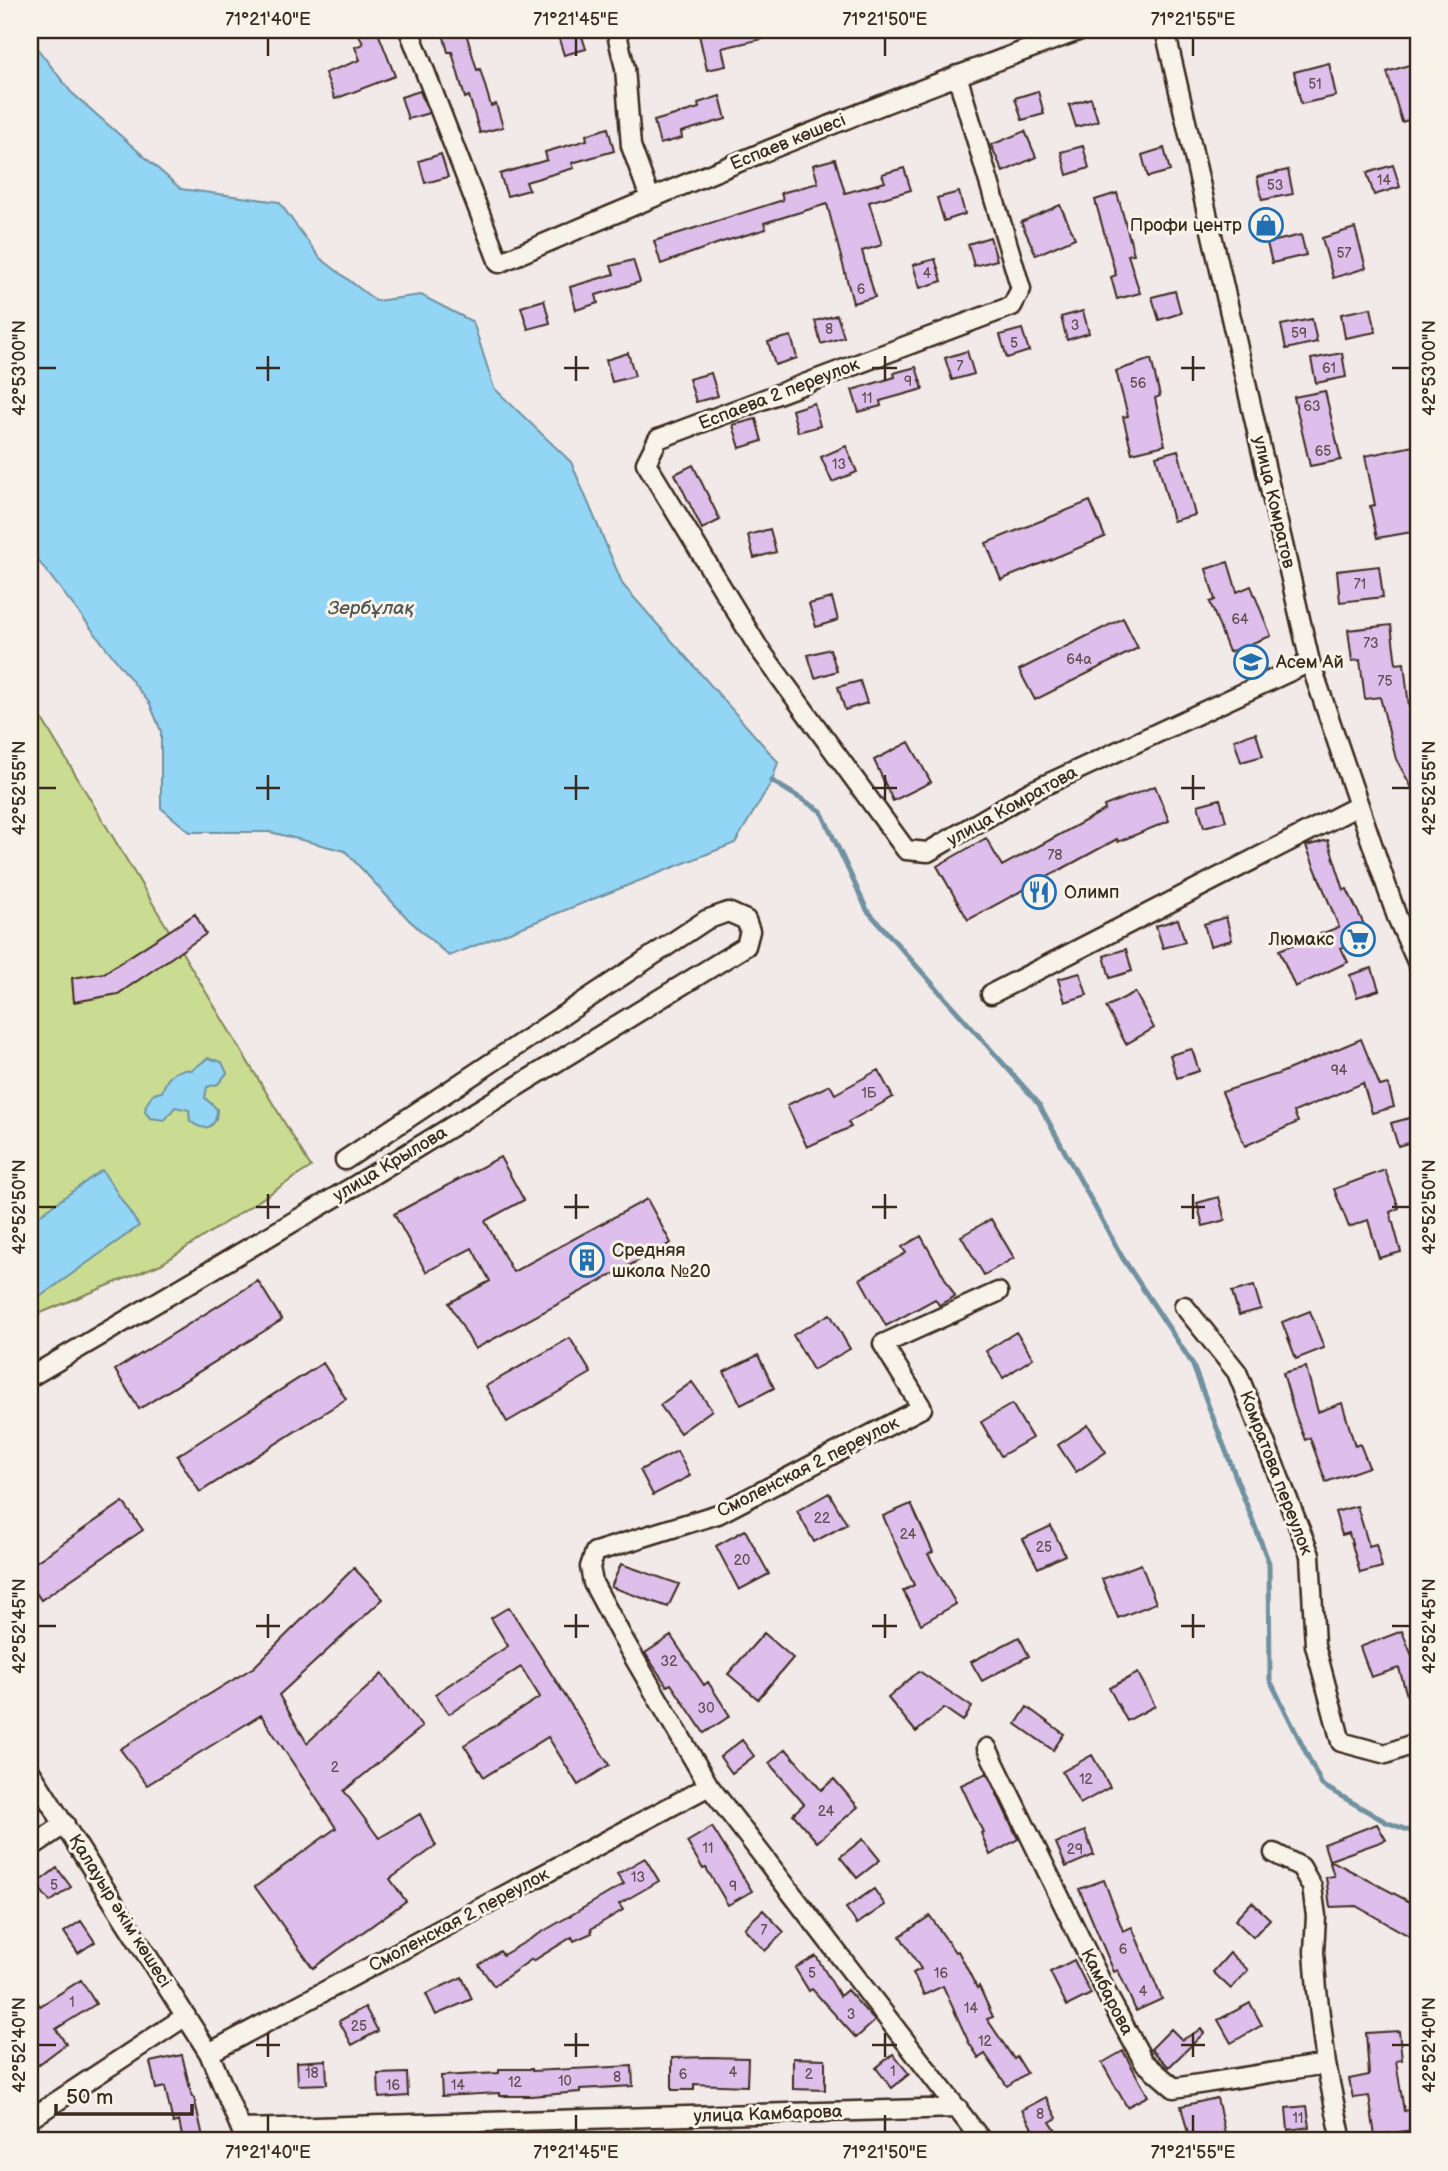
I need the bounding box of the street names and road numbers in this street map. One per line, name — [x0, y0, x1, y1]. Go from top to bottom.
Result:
street label: Еспаев көшесі — [727, 109, 849, 175]
street label: Еспаева 2 переулок — [696, 354, 863, 434]
street label: улица Комратов — [1249, 434, 1300, 571]
street label: улица Комратова — [943, 761, 1081, 851]
street label: улица Крылова — [329, 1122, 451, 1206]
street label: Комратова переулок — [1235, 1388, 1317, 1558]
street label: Смоленская 2 переулок — [714, 1412, 903, 1522]
street label: Қалауыр әкім көшесі — [64, 1831, 176, 1991]
street label: Смоленская 2 переулок — [365, 1863, 553, 1976]
street label: Камбарова — [1076, 1945, 1138, 2039]
street label: улица Камбарова — [693, 2101, 843, 2127]

